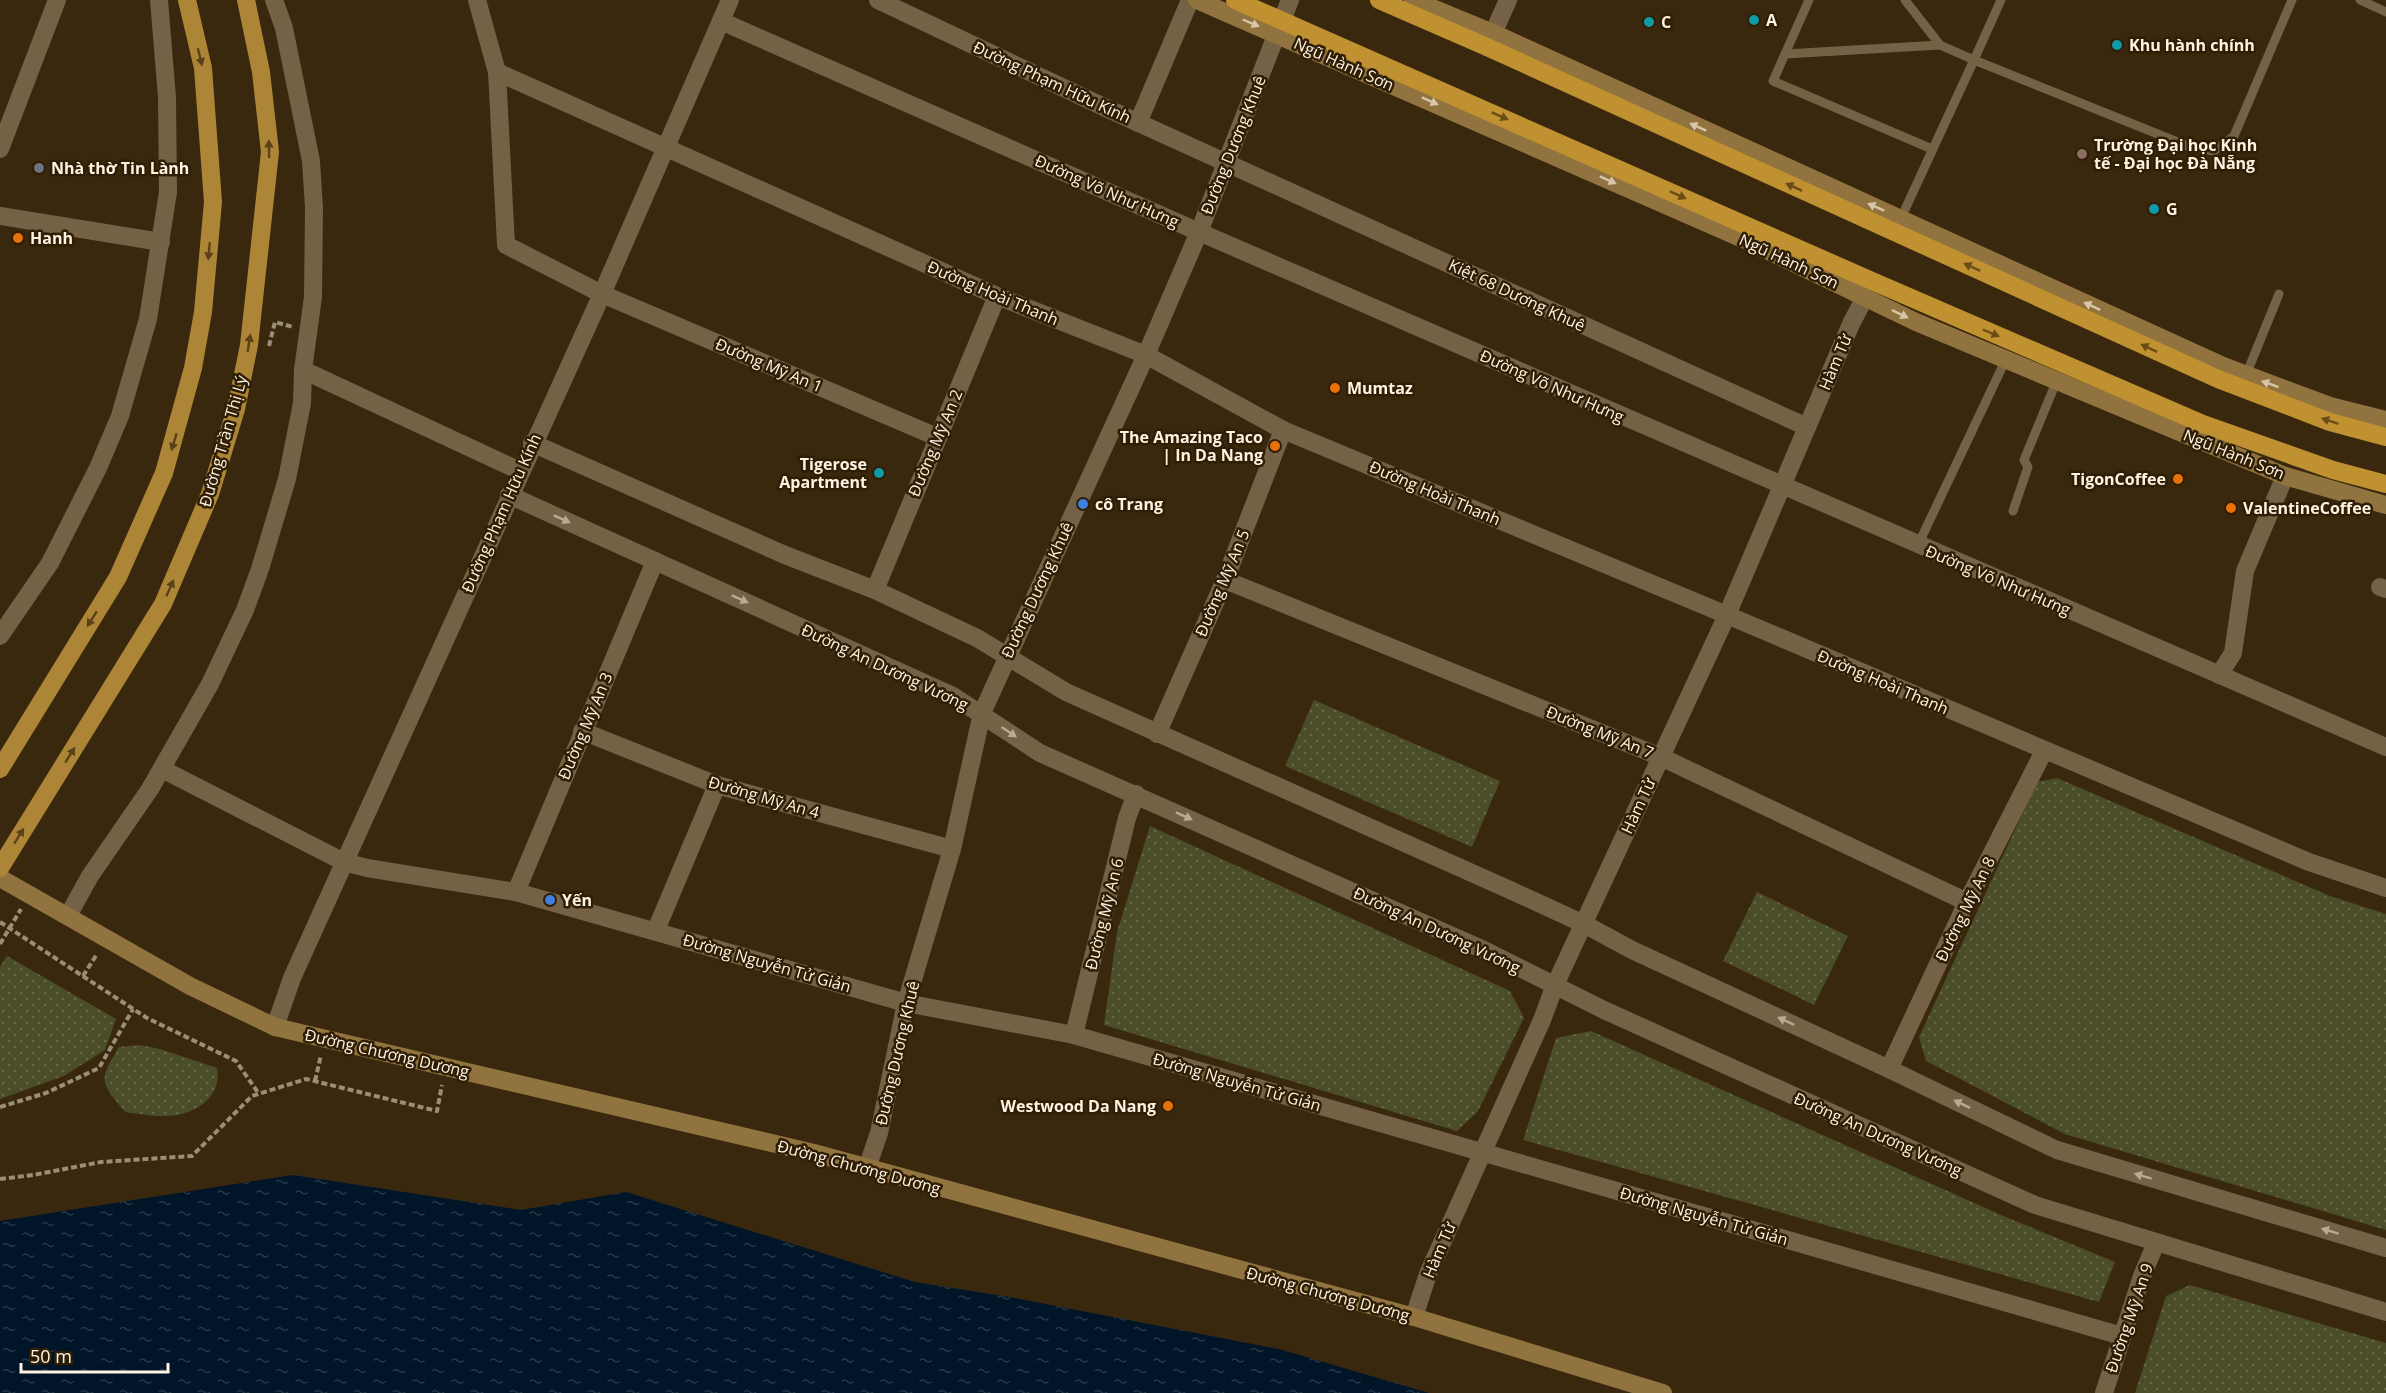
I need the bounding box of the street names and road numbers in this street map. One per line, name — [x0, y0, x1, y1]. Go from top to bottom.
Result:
street label: Ngũ Hành Sơn — [1290, 32, 1398, 96]
street label: Đường Phạm Hữu Kính — [970, 36, 1134, 128]
street label: Đường Dương Khuê — [1195, 72, 1271, 218]
street label: Đường Võ Như Hưng — [1032, 149, 1183, 233]
street label: Ngũ Hành Sơn — [1736, 228, 1842, 294]
street label: Kiệt 68 Dương Khuê — [1445, 254, 1589, 336]
street label: Đường Hoài Thanh — [924, 255, 1062, 331]
street label: Hàm Tử — [1813, 329, 1857, 393]
street label: Đường Mỹ An 1 — [712, 333, 826, 397]
street label: Đường Võ Như Hưng — [1477, 344, 1628, 428]
street label: Đường Trần Thị Lý — [194, 372, 253, 509]
street label: Đường Mỹ An 2 — [903, 386, 967, 500]
street label: Ngũ Hành Sơn — [2180, 424, 2288, 484]
street label: Đường Phạm Hữu Kính — [456, 430, 546, 596]
street label: Đường Hoài Thanh — [1366, 455, 1504, 531]
street label: Đường Dương Khuê — [996, 518, 1078, 662]
street label: Đường Mỹ An 5 — [1190, 526, 1254, 640]
street label: Đường Võ Như Hưng — [1922, 539, 2074, 621]
street label: Đường An Dương Vương — [798, 619, 972, 716]
street label: Đường Hoài Thanh — [1814, 644, 1952, 720]
street label: Đường Mỹ An 3 — [553, 669, 617, 783]
street label: Đường Mỹ An 7 — [1543, 700, 1657, 764]
street label: Đường Mỹ An 4 — [706, 771, 822, 823]
street label: Hàm Tử — [1616, 773, 1661, 837]
street label: Đường Mỹ An 8 — [1930, 853, 2000, 965]
street label: Đường Mỹ An 6 — [1079, 856, 1129, 972]
street label: Đường An Dương Vương — [1350, 882, 1524, 979]
street label: Đường Nguyễn Tử Giản — [680, 928, 854, 998]
street label: Đường Dương Khuê — [870, 979, 924, 1127]
street label: Đường Chương Dương — [303, 1023, 472, 1083]
street label: Đường Nguyễn Tử Giản — [1150, 1047, 1324, 1117]
street label: Đường An Dương Vương — [1790, 1087, 1966, 1181]
street label: Đường Chương Dương — [775, 1135, 943, 1199]
street label: Đường Nguyễn Tử Giản — [1617, 1181, 1791, 1251]
street label: Hàm Tử — [1417, 1217, 1461, 1281]
street label: Đường Mỹ An 9 — [2100, 1260, 2158, 1376]
street label: Đường Chương Dương — [1244, 1262, 1412, 1326]

